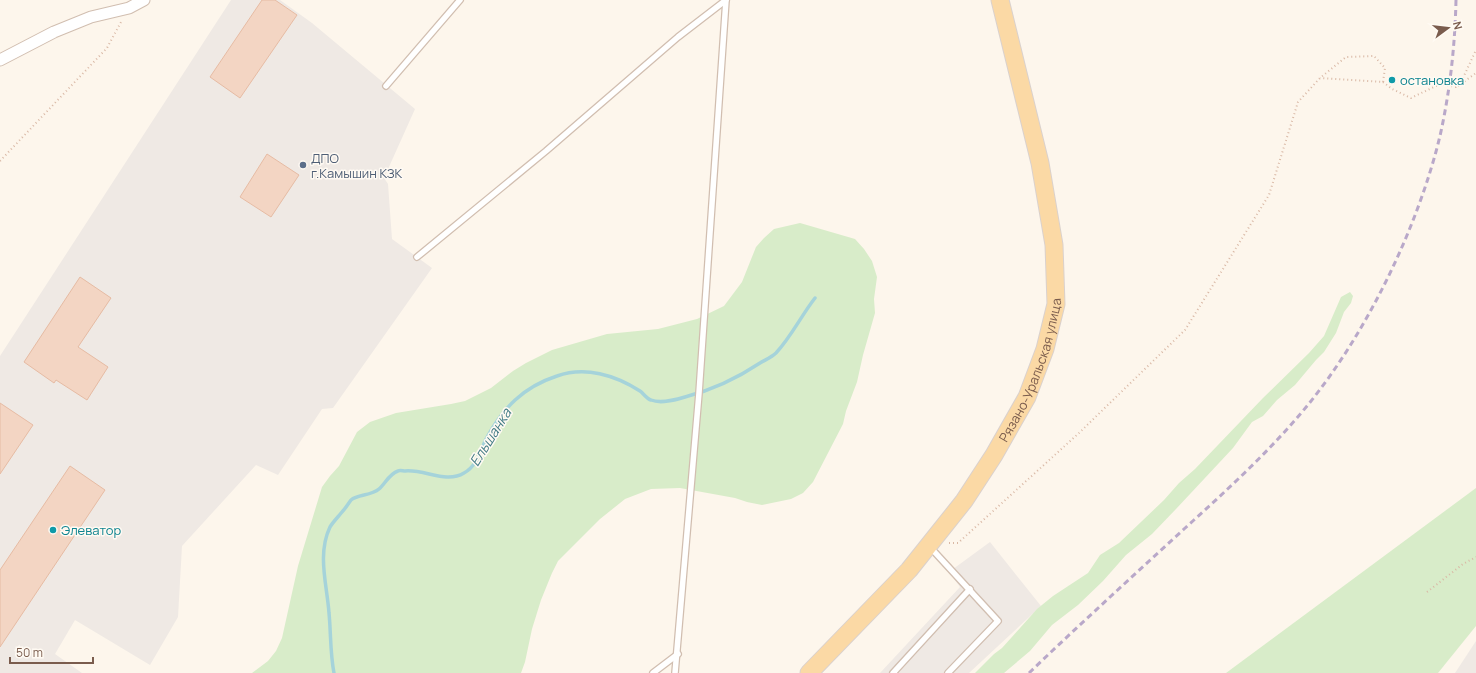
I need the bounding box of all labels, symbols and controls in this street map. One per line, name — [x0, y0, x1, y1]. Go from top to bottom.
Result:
north arrow — [1428, 8, 1468, 48]
text: N — [1450, 20, 1466, 31]
place label: остановка — [1400, 71, 1464, 89]
marker: остановка — [1387, 75, 1397, 85]
place label: ДПО г.Камышин КЗК — [311, 149, 403, 182]
marker: ДПО г.Камышин КЗК — [298, 160, 308, 170]
street label: Рязано-Уральская улица — [994, 298, 1065, 445]
water label: Ельшанка — [465, 403, 516, 469]
place label: Элеватор — [61, 521, 122, 539]
marker: Элеватор — [48, 525, 58, 535]
scale bar — [10, 639, 93, 665]
text: 50 m — [16, 644, 43, 661]

